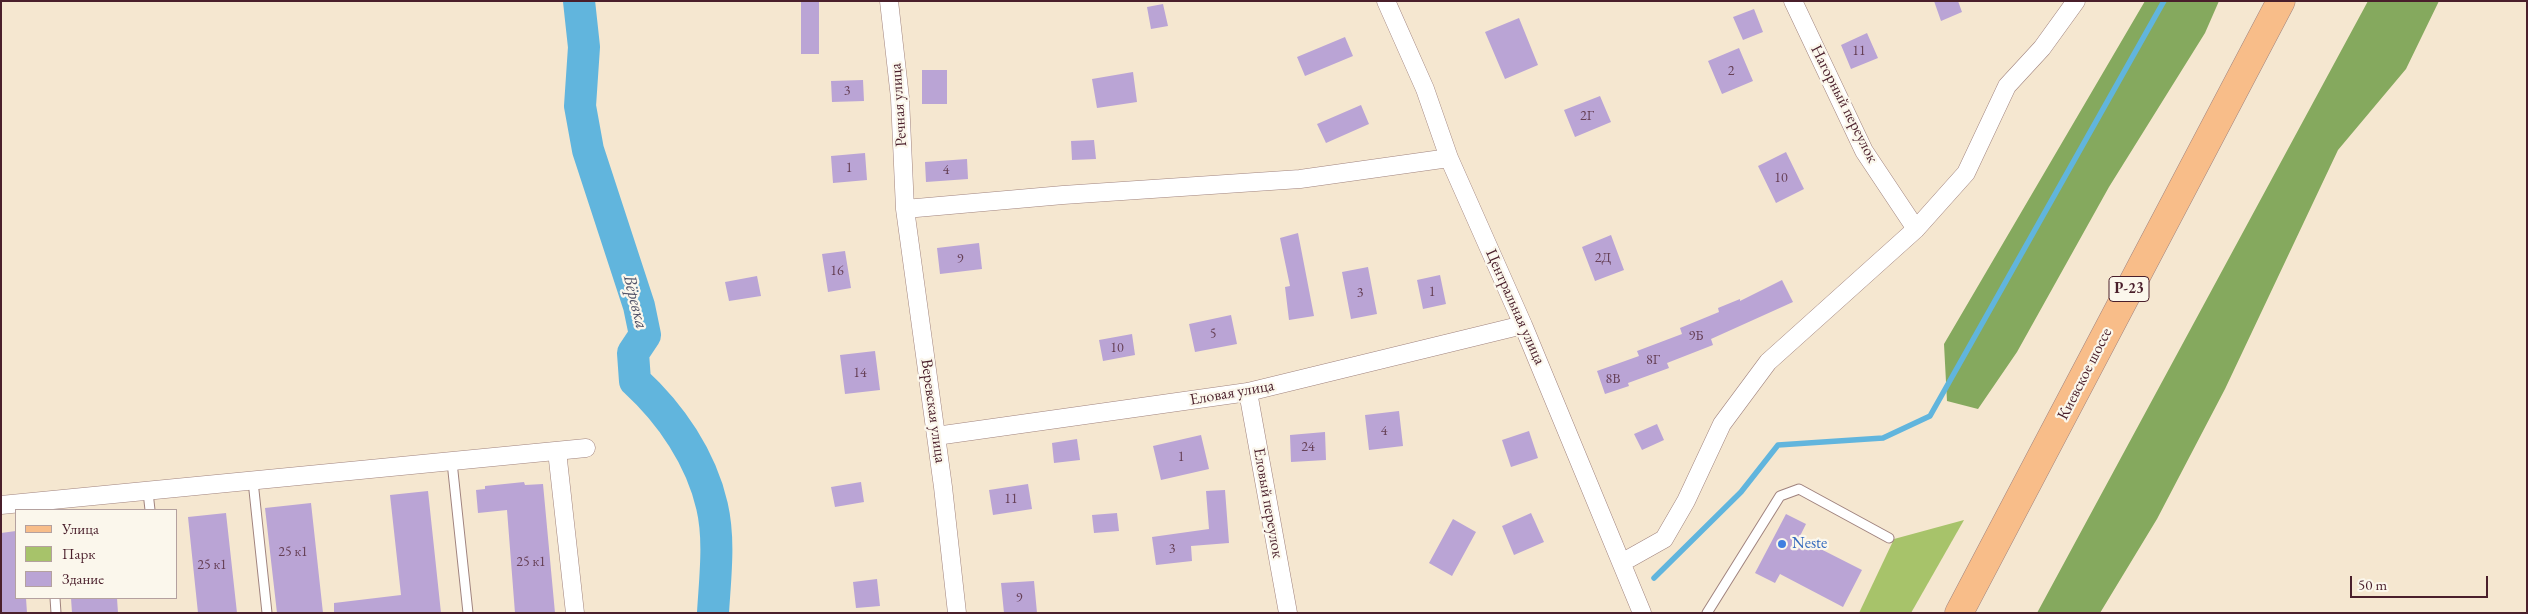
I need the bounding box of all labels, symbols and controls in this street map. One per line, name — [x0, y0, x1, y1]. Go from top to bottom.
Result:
street label: Нагорный переулок — [1806, 42, 1882, 166]
house number: 11 — [1852, 43, 1866, 59]
street label: Речная улица — [886, 62, 912, 148]
house number: 2 — [1728, 63, 1734, 79]
house number: 3 — [844, 83, 850, 99]
house number: 2Г — [1580, 108, 1594, 124]
house number: 1 — [846, 160, 852, 176]
house number: 4 — [943, 162, 949, 178]
house number: 10 — [1774, 170, 1788, 186]
street label: Центральная улица — [1481, 246, 1549, 368]
house number: 2Д — [1595, 250, 1611, 266]
house number: 9 — [957, 251, 963, 267]
house number: 16 — [830, 263, 844, 279]
water label: Вёревка — [618, 273, 652, 331]
road number: Р-23 — [2109, 276, 2149, 302]
house number: 1 — [1429, 284, 1435, 300]
house number: 3 — [1357, 285, 1363, 301]
street label: Киевское шоссе — [2054, 325, 2116, 423]
house number: 5 — [1210, 326, 1216, 342]
house number: 9Б — [1689, 328, 1703, 344]
house number: 10 — [1110, 340, 1124, 356]
house number: 8Г — [1646, 352, 1660, 368]
street label: Веревская улица — [916, 358, 950, 464]
house number: 14 — [853, 365, 867, 381]
house number: 8В — [1606, 371, 1620, 387]
street label: Еловая улица — [1188, 376, 1276, 410]
house number: 4 — [1381, 423, 1387, 439]
house number: 24 — [1301, 439, 1315, 455]
street label: Еловый переулок — [1249, 446, 1287, 560]
house number: 1 — [1178, 449, 1184, 465]
house number: 11 — [1004, 491, 1018, 507]
legend — [15, 509, 178, 599]
text: Улица — [62, 519, 99, 538]
place label: Neste — [1792, 534, 1827, 554]
marker: Neste — [1776, 538, 1788, 550]
house number: 3 — [1169, 541, 1175, 557]
text: Парк — [62, 544, 95, 563]
house number: 25 к1 — [278, 544, 308, 560]
house number: 25 к1 — [516, 554, 546, 570]
house number: 25 к1 — [197, 557, 227, 573]
scale bar — [2353, 566, 2490, 598]
text: Здание — [62, 569, 104, 588]
text: 50 m — [2358, 575, 2387, 594]
house number: 9 — [1016, 590, 1022, 606]

